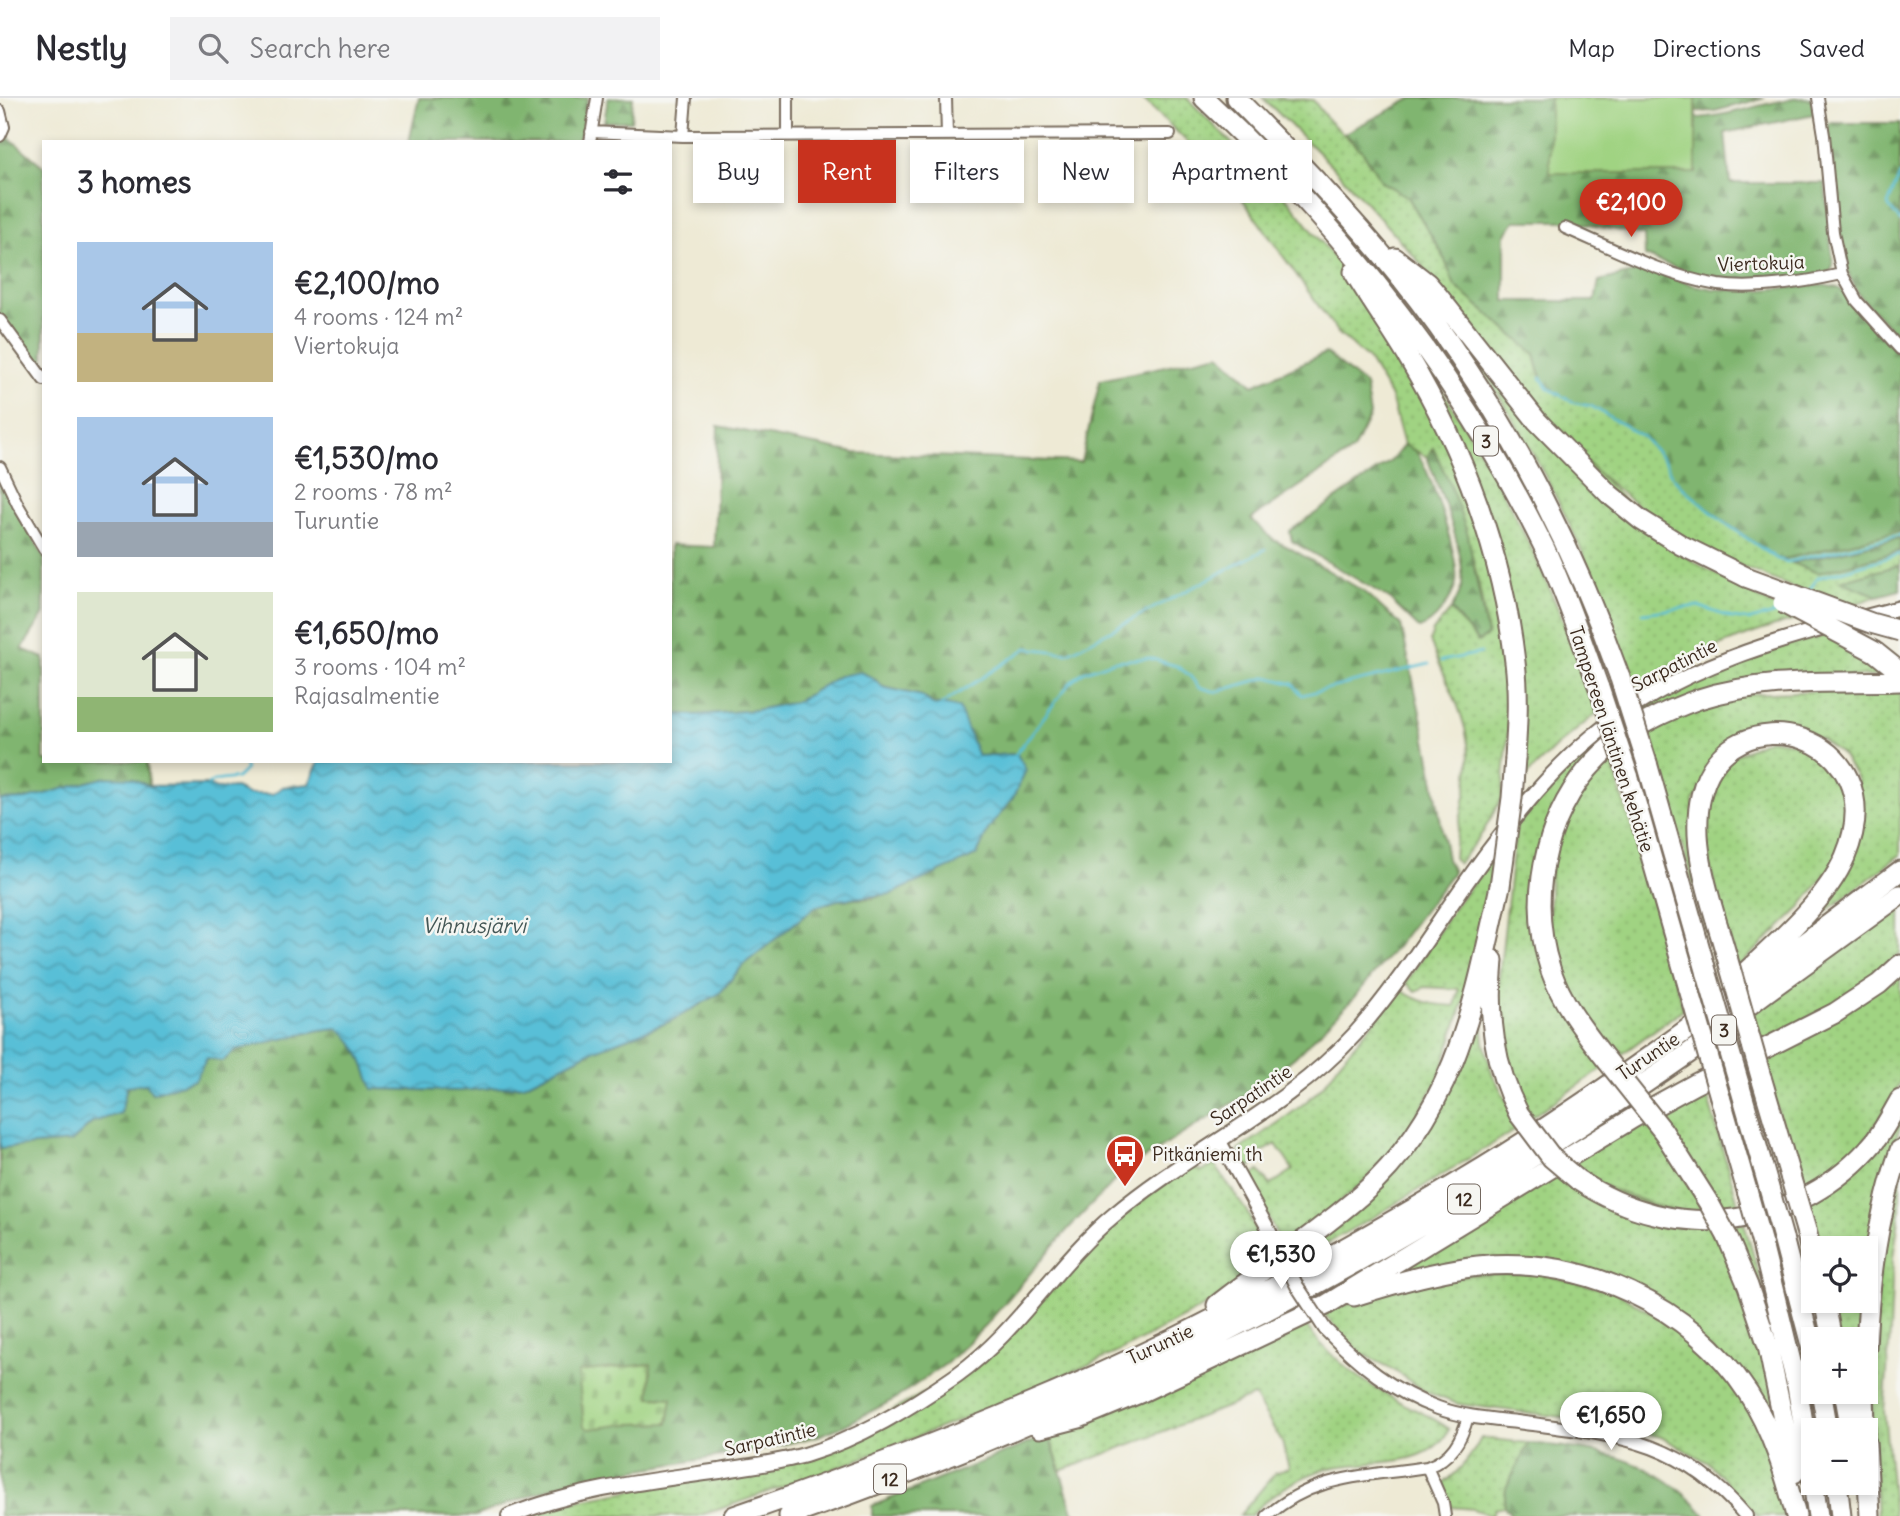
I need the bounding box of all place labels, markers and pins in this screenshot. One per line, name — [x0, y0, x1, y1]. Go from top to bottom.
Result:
pin: €2,100 — [1574, 180, 1688, 239]
bus stop icon: Pitkäniemi th — [1104, 1133, 1146, 1188]
place label: Pitkäniemi th — [1152, 1142, 1263, 1166]
pin: €1,530 — [1224, 1232, 1338, 1291]
pin: €1,650 — [1554, 1392, 1668, 1452]

